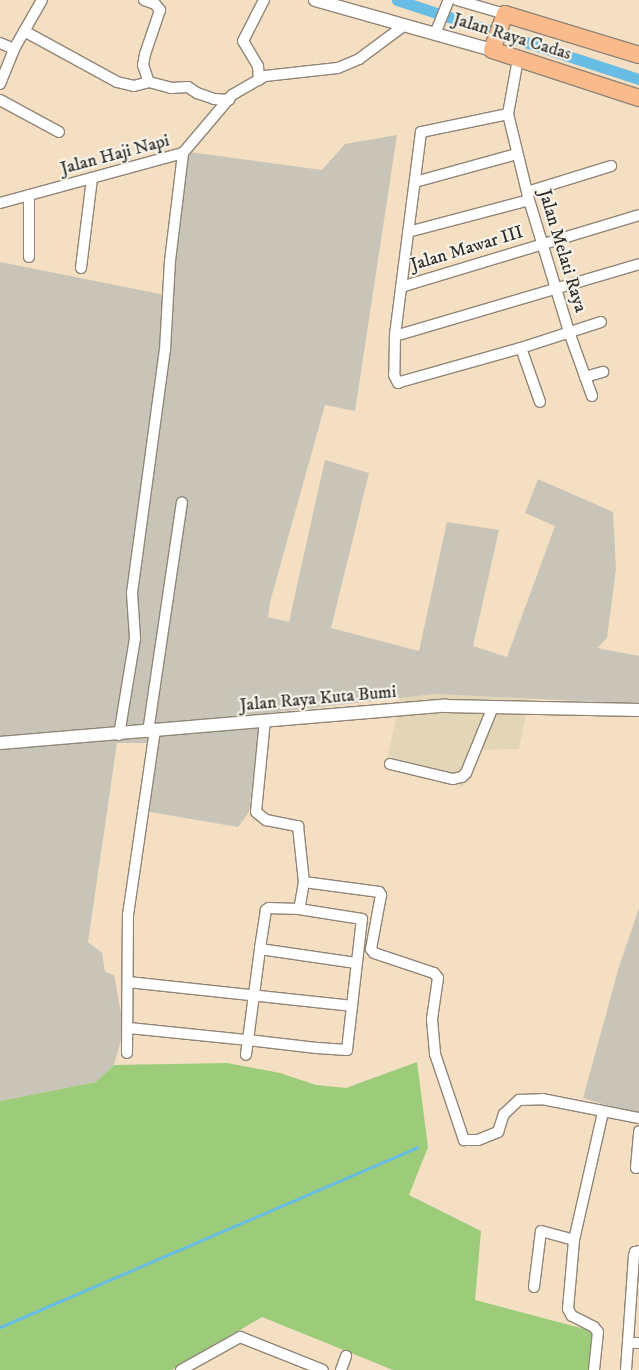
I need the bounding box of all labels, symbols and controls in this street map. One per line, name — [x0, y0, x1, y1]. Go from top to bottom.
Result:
street label: Jalan Raya Cadas — [450, 9, 574, 65]
street label: Jalan Haji Napi — [58, 130, 172, 180]
street label: Jalan Melati Raya — [533, 187, 591, 315]
street label: Jalan Mawar III — [408, 222, 526, 276]
street label: Jalan Raya Kuta Bumi — [239, 681, 397, 717]

